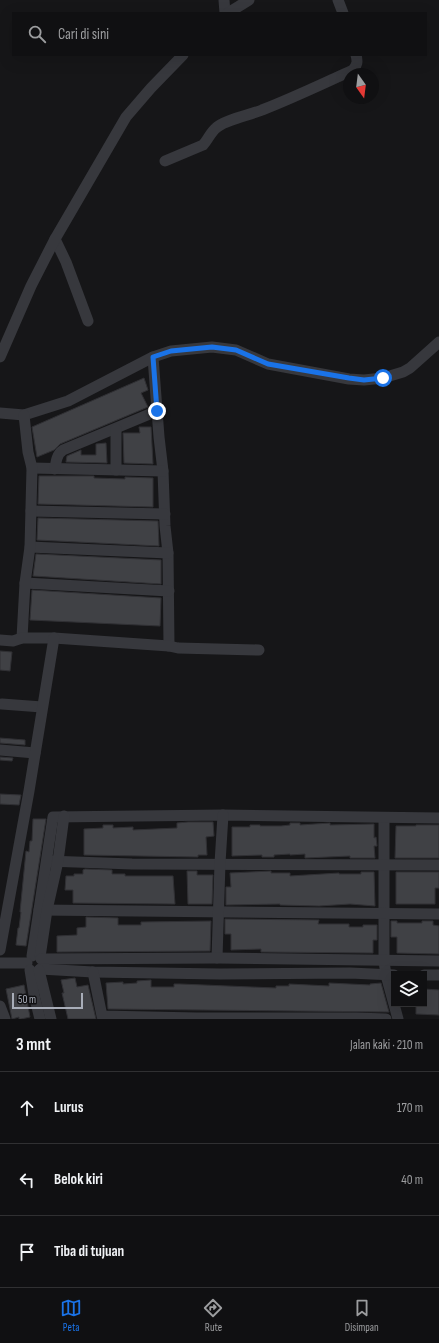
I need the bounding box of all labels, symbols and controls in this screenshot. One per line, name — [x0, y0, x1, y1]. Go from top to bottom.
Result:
search box — [12, 12, 427, 56]
icon: search — [26, 23, 48, 45]
text: Cari di sini — [58, 25, 109, 44]
north arrow — [343, 68, 379, 104]
route start — [374, 369, 392, 387]
route end — [148, 402, 166, 420]
map controls — [391, 971, 427, 1007]
button: layers — [391, 971, 427, 1007]
scale bar — [12, 991, 83, 1010]
text: 50 m — [18, 993, 36, 1006]
text: 3 mnt — [16, 1035, 51, 1055]
text: Jalan kaki · 210 m — [350, 1037, 423, 1053]
icon: ahead — [16, 1097, 38, 1119]
text: Lurus — [54, 1098, 83, 1117]
text: 170 m — [397, 1100, 423, 1116]
icon: left — [16, 1169, 38, 1191]
text: Belok kiri — [54, 1170, 103, 1189]
text: 40 m — [401, 1172, 423, 1188]
icon: arrive — [16, 1241, 38, 1263]
text: Tiba di tujuan — [54, 1242, 124, 1261]
tab: Peta — [60, 1297, 82, 1334]
tab: Rute — [202, 1297, 224, 1334]
tab: Disimpan — [345, 1297, 379, 1334]

